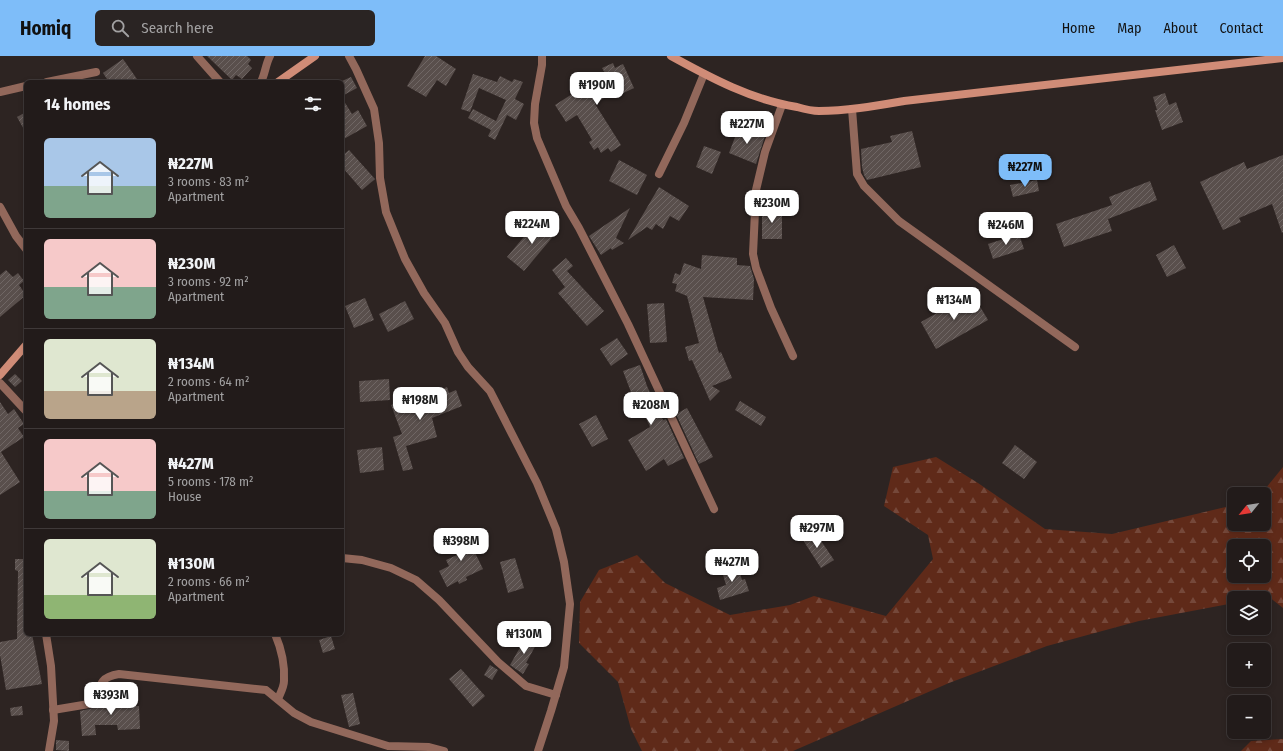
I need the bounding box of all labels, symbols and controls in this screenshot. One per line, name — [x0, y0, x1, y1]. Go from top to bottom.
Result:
search box — [95, 10, 375, 46]
text: Homiq — [20, 17, 71, 40]
icon: search — [109, 17, 131, 39]
text: Search here — [141, 19, 214, 37]
text: Home — [1062, 20, 1095, 37]
text: Map — [1117, 20, 1141, 37]
text: About — [1163, 20, 1198, 37]
text: Contact — [1220, 20, 1263, 37]
pin: ₦190M — [569, 72, 625, 106]
text: ₦190M — [579, 77, 615, 92]
icon: filters — [302, 93, 324, 115]
text: 14 homes — [44, 94, 111, 115]
pin: ₦227M — [719, 111, 775, 145]
text: ₦227M — [730, 116, 764, 131]
text: ₦227M — [168, 153, 213, 174]
icon: home — [76, 154, 124, 202]
pin: ₦227M — [997, 154, 1053, 188]
text: ₦227M — [1008, 159, 1042, 174]
text: 3 rooms · 83 m² — [168, 174, 249, 189]
text: Apartment — [168, 189, 224, 204]
pin: ₦230M — [744, 190, 800, 224]
text: ₦230M — [754, 195, 790, 210]
pin: ₦224M — [504, 211, 560, 245]
pin: ₦246M — [978, 212, 1034, 246]
text: ₦224M — [514, 216, 550, 231]
text: ₦246M — [988, 217, 1024, 232]
text: ₦230M — [168, 253, 215, 274]
icon: home — [76, 255, 124, 303]
text: 3 rooms · 92 m² — [168, 274, 249, 289]
pin: ₦134M — [926, 287, 982, 321]
text: Apartment — [168, 289, 224, 304]
text: ₦134M — [936, 292, 972, 307]
text: ₦134M — [168, 353, 214, 374]
icon: home — [76, 355, 124, 403]
text: 2 rooms · 64 m² — [168, 374, 249, 389]
pin: ₦198M — [392, 387, 448, 421]
text: Apartment — [168, 389, 224, 404]
text: ₦198M — [402, 392, 438, 407]
pin: ₦208M — [623, 392, 679, 426]
text: ₦208M — [632, 397, 670, 412]
text: ₦427M — [168, 453, 214, 474]
icon: home — [76, 455, 124, 503]
text: 5 rooms · 178 m² — [168, 474, 254, 489]
north arrow — [1227, 487, 1271, 531]
map controls — [1227, 487, 1271, 739]
text: House — [168, 489, 202, 504]
pin: ₦297M — [789, 515, 845, 549]
text: ₦297M — [799, 520, 835, 535]
pin: ₦398M — [433, 528, 489, 562]
text: ₦398M — [443, 533, 479, 548]
button: locate — [1227, 539, 1271, 583]
pin: ₦427M — [704, 549, 760, 583]
text: ₦130M — [168, 553, 215, 574]
text: ₦427M — [714, 554, 750, 569]
icon: home — [76, 555, 124, 603]
text: 2 rooms · 66 m² — [168, 574, 250, 589]
text: Apartment — [168, 589, 224, 604]
button: layers — [1227, 591, 1271, 635]
pin: ₦130M — [496, 621, 552, 655]
text: ₦130M — [506, 626, 542, 641]
button: + — [1227, 643, 1271, 687]
pin: ₦393M — [83, 682, 139, 716]
text: ₦393M — [93, 687, 129, 702]
button: − — [1227, 695, 1271, 739]

